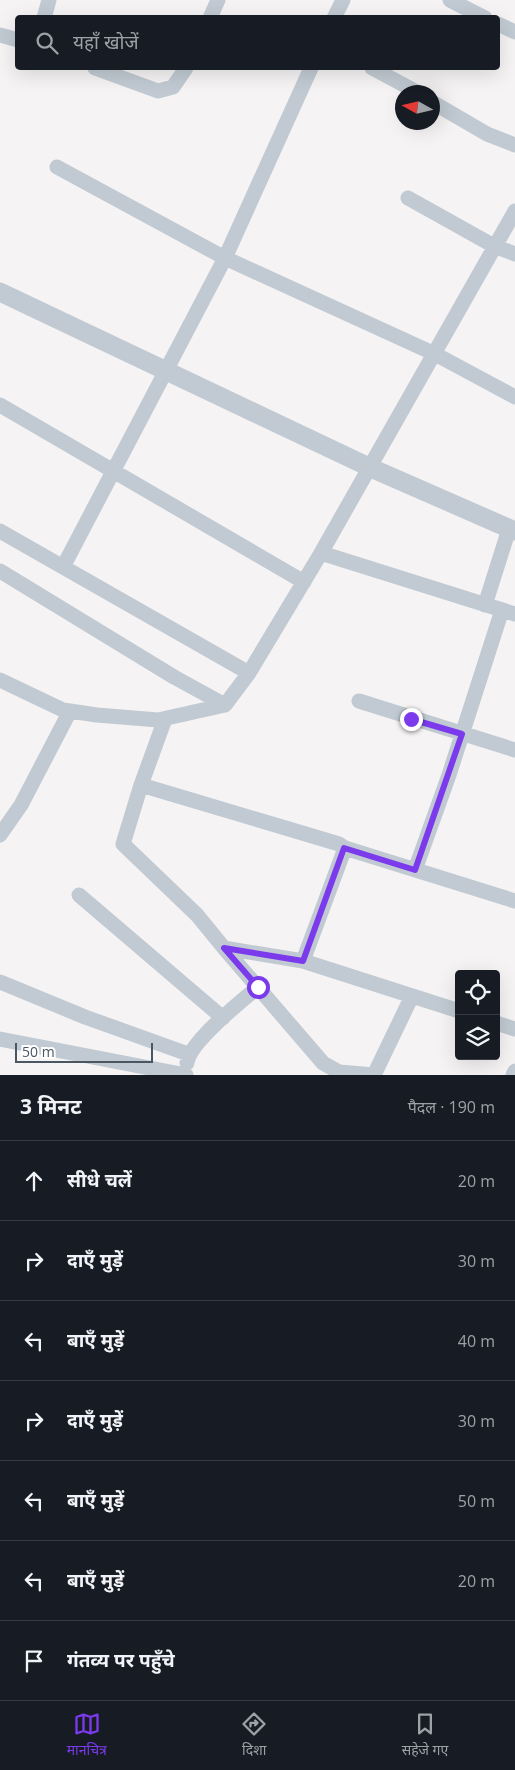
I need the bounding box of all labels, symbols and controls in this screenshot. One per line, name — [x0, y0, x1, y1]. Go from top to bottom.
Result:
search box — [15, 15, 500, 70]
icon: search — [33, 29, 61, 57]
text: यहाँ खोजें — [73, 29, 139, 55]
north arrow — [395, 85, 440, 130]
route end — [400, 708, 423, 731]
map controls — [455, 970, 500, 1060]
button: locate — [455, 970, 500, 1015]
route start — [247, 976, 270, 999]
button: layers — [455, 1015, 500, 1060]
scale bar — [15, 1040, 152, 1063]
text: 50 m — [22, 1042, 55, 1061]
text: 3 मिनट — [20, 1092, 82, 1120]
text: पैदल · 190 m — [408, 1096, 495, 1118]
icon: ahead — [20, 1167, 48, 1195]
text: सीधे चलें — [67, 1167, 132, 1193]
text: 20 m — [458, 1170, 495, 1192]
icon: right — [20, 1247, 48, 1275]
text: दाएँ मुड़ें — [67, 1247, 123, 1273]
text: 30 m — [458, 1250, 495, 1272]
icon: left — [20, 1327, 48, 1355]
text: बाएँ मुड़ें — [67, 1327, 124, 1353]
text: 40 m — [458, 1330, 495, 1352]
icon: right — [20, 1407, 48, 1435]
text: दाएँ मुड़ें — [67, 1407, 123, 1433]
text: 30 m — [458, 1410, 495, 1432]
icon: left — [20, 1487, 48, 1515]
text: बाएँ मुड़ें — [67, 1487, 124, 1513]
text: 50 m — [458, 1490, 495, 1512]
icon: left — [20, 1567, 48, 1595]
text: बाएँ मुड़ें — [67, 1567, 124, 1593]
text: 20 m — [458, 1570, 495, 1592]
icon: arrive — [20, 1647, 48, 1675]
text: गंतव्य पर पहुँचे — [67, 1647, 175, 1673]
tab: मानचित्र — [67, 1710, 107, 1761]
tab: दिशा — [240, 1710, 268, 1761]
tab: सहेजे गए — [402, 1710, 448, 1761]

